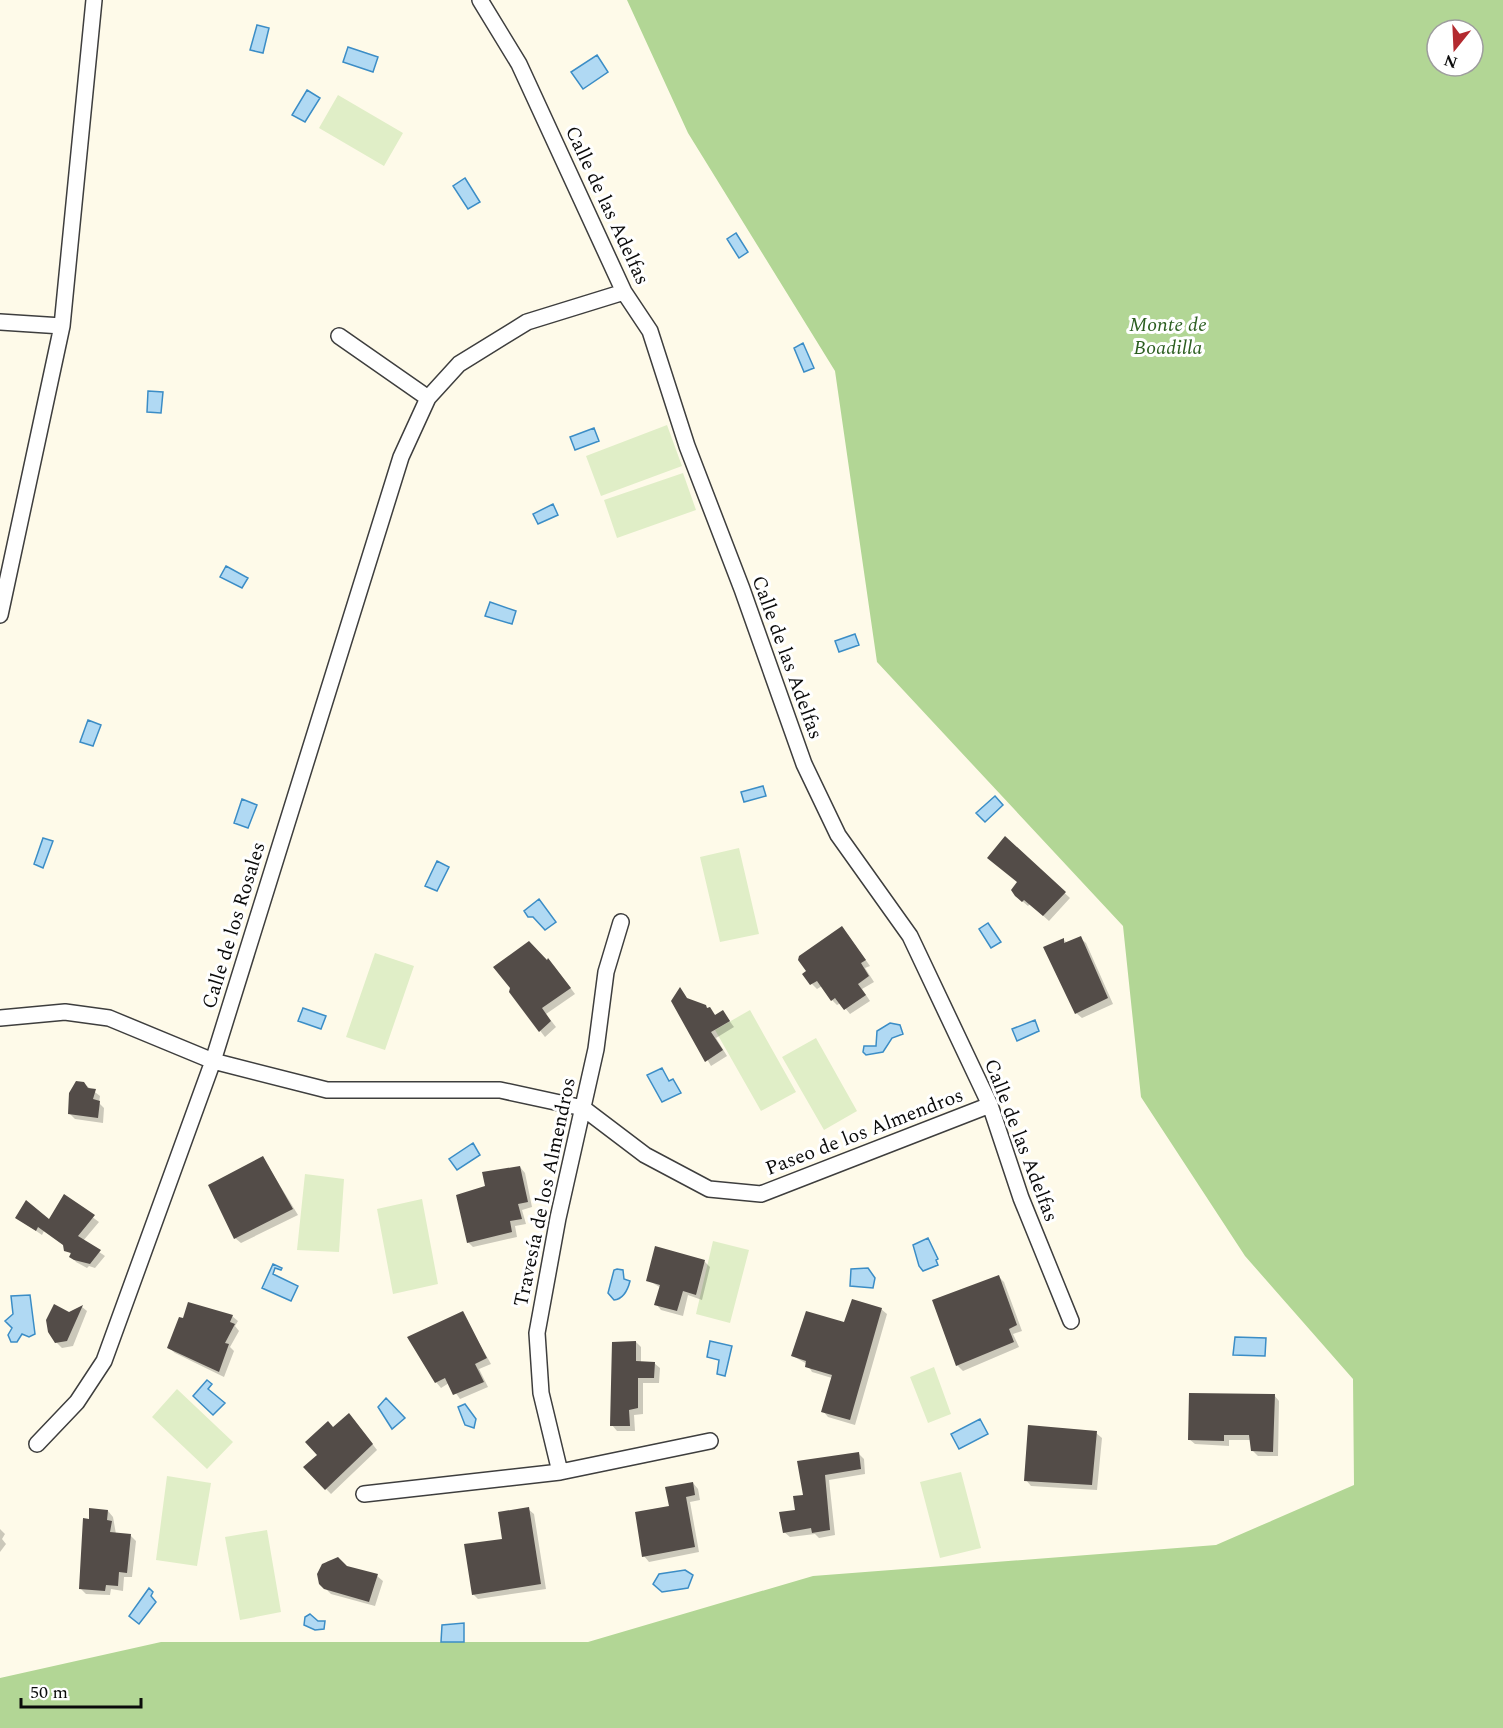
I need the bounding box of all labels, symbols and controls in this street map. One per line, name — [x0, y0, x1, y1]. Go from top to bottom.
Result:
north arrow — [1425, 18, 1485, 78]
text: N — [1441, 48, 1461, 75]
street label: Calle de las Adelfas — [557, 121, 657, 290]
park label: Monte de Boadilla — [1129, 310, 1207, 363]
street label: Calle de las Adelfas — [743, 571, 831, 743]
street label: Calle de los Rosales — [194, 838, 274, 1013]
street label: Calle de las Adelfas — [976, 1055, 1066, 1226]
street label: Travesía de los Almendros — [506, 1075, 584, 1310]
street label: Paseo de los Almendros — [761, 1080, 968, 1184]
scale bar — [21, 1671, 141, 1709]
text: 50 m — [30, 1679, 68, 1706]

